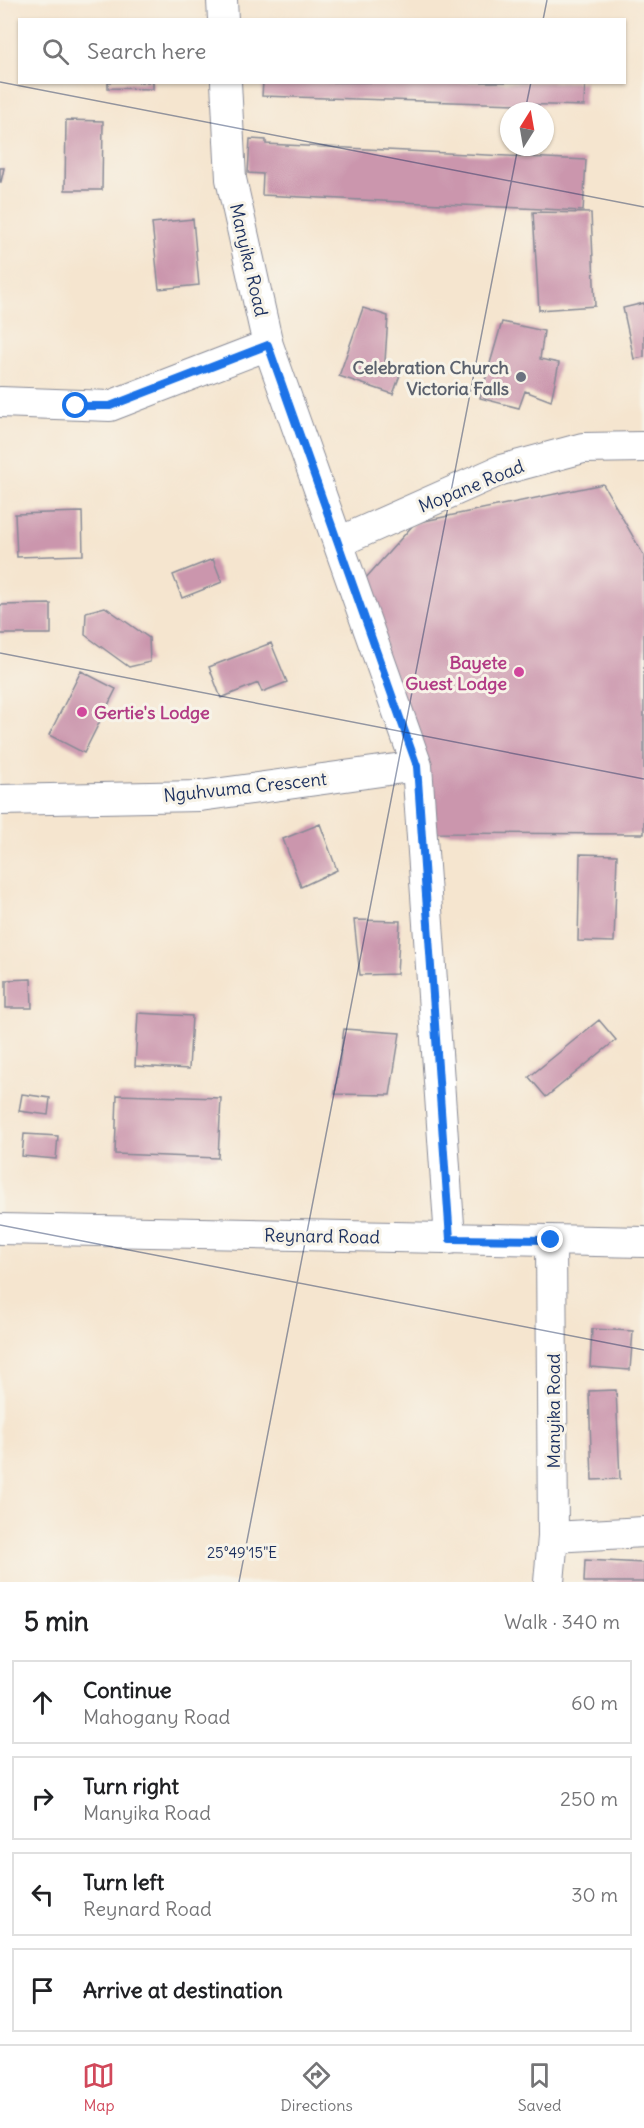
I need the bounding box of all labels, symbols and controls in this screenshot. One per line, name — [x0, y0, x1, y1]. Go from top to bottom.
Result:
search box — [18, 18, 626, 84]
icon: search — [39, 35, 72, 68]
text: Search here — [87, 37, 206, 65]
north arrow — [500, 102, 554, 156]
street label: Manyika Road — [225, 201, 273, 319]
place label: Celebration Church Victoria Falls — [353, 356, 510, 400]
marker: Celebration Church Victoria Falls — [514, 370, 528, 384]
route start — [62, 392, 88, 418]
street label: Mopane Road — [415, 454, 527, 518]
place label: Bayete Guest Lodge — [405, 651, 507, 695]
marker: Bayete Guest Lodge — [512, 665, 526, 679]
place label: Gertie's Lodge — [94, 701, 210, 724]
marker: Gertie's Lodge — [75, 705, 89, 719]
street label: Nguhvuma Crescent — [162, 767, 328, 807]
street label: Reynard Road — [264, 1223, 381, 1249]
route end — [537, 1226, 563, 1252]
street label: Manyika Road — [542, 1353, 565, 1469]
text: 25°49'15"E — [207, 1543, 277, 1562]
text: 5 min — [24, 1605, 89, 1638]
text: Walk · 340 m — [504, 1609, 620, 1634]
text: Continue — [83, 1676, 172, 1704]
icon: ahead — [26, 1686, 59, 1719]
text: 60 m — [571, 1690, 618, 1715]
text: Mahogany Road — [83, 1704, 230, 1729]
text: Turn right — [83, 1772, 179, 1800]
icon: right — [26, 1782, 59, 1815]
text: 250 m — [560, 1786, 618, 1811]
text: Manyika Road — [83, 1800, 211, 1825]
text: Turn left — [83, 1868, 164, 1896]
icon: left — [26, 1878, 59, 1911]
text: 30 m — [571, 1882, 618, 1907]
text: Reynard Road — [83, 1896, 212, 1921]
icon: arrive — [26, 1974, 59, 2007]
text: Arrive at destination — [83, 1976, 283, 2004]
tab: Map — [82, 2059, 115, 2115]
tab: Directions — [280, 2059, 353, 2115]
tab: Saved — [518, 2059, 562, 2115]

